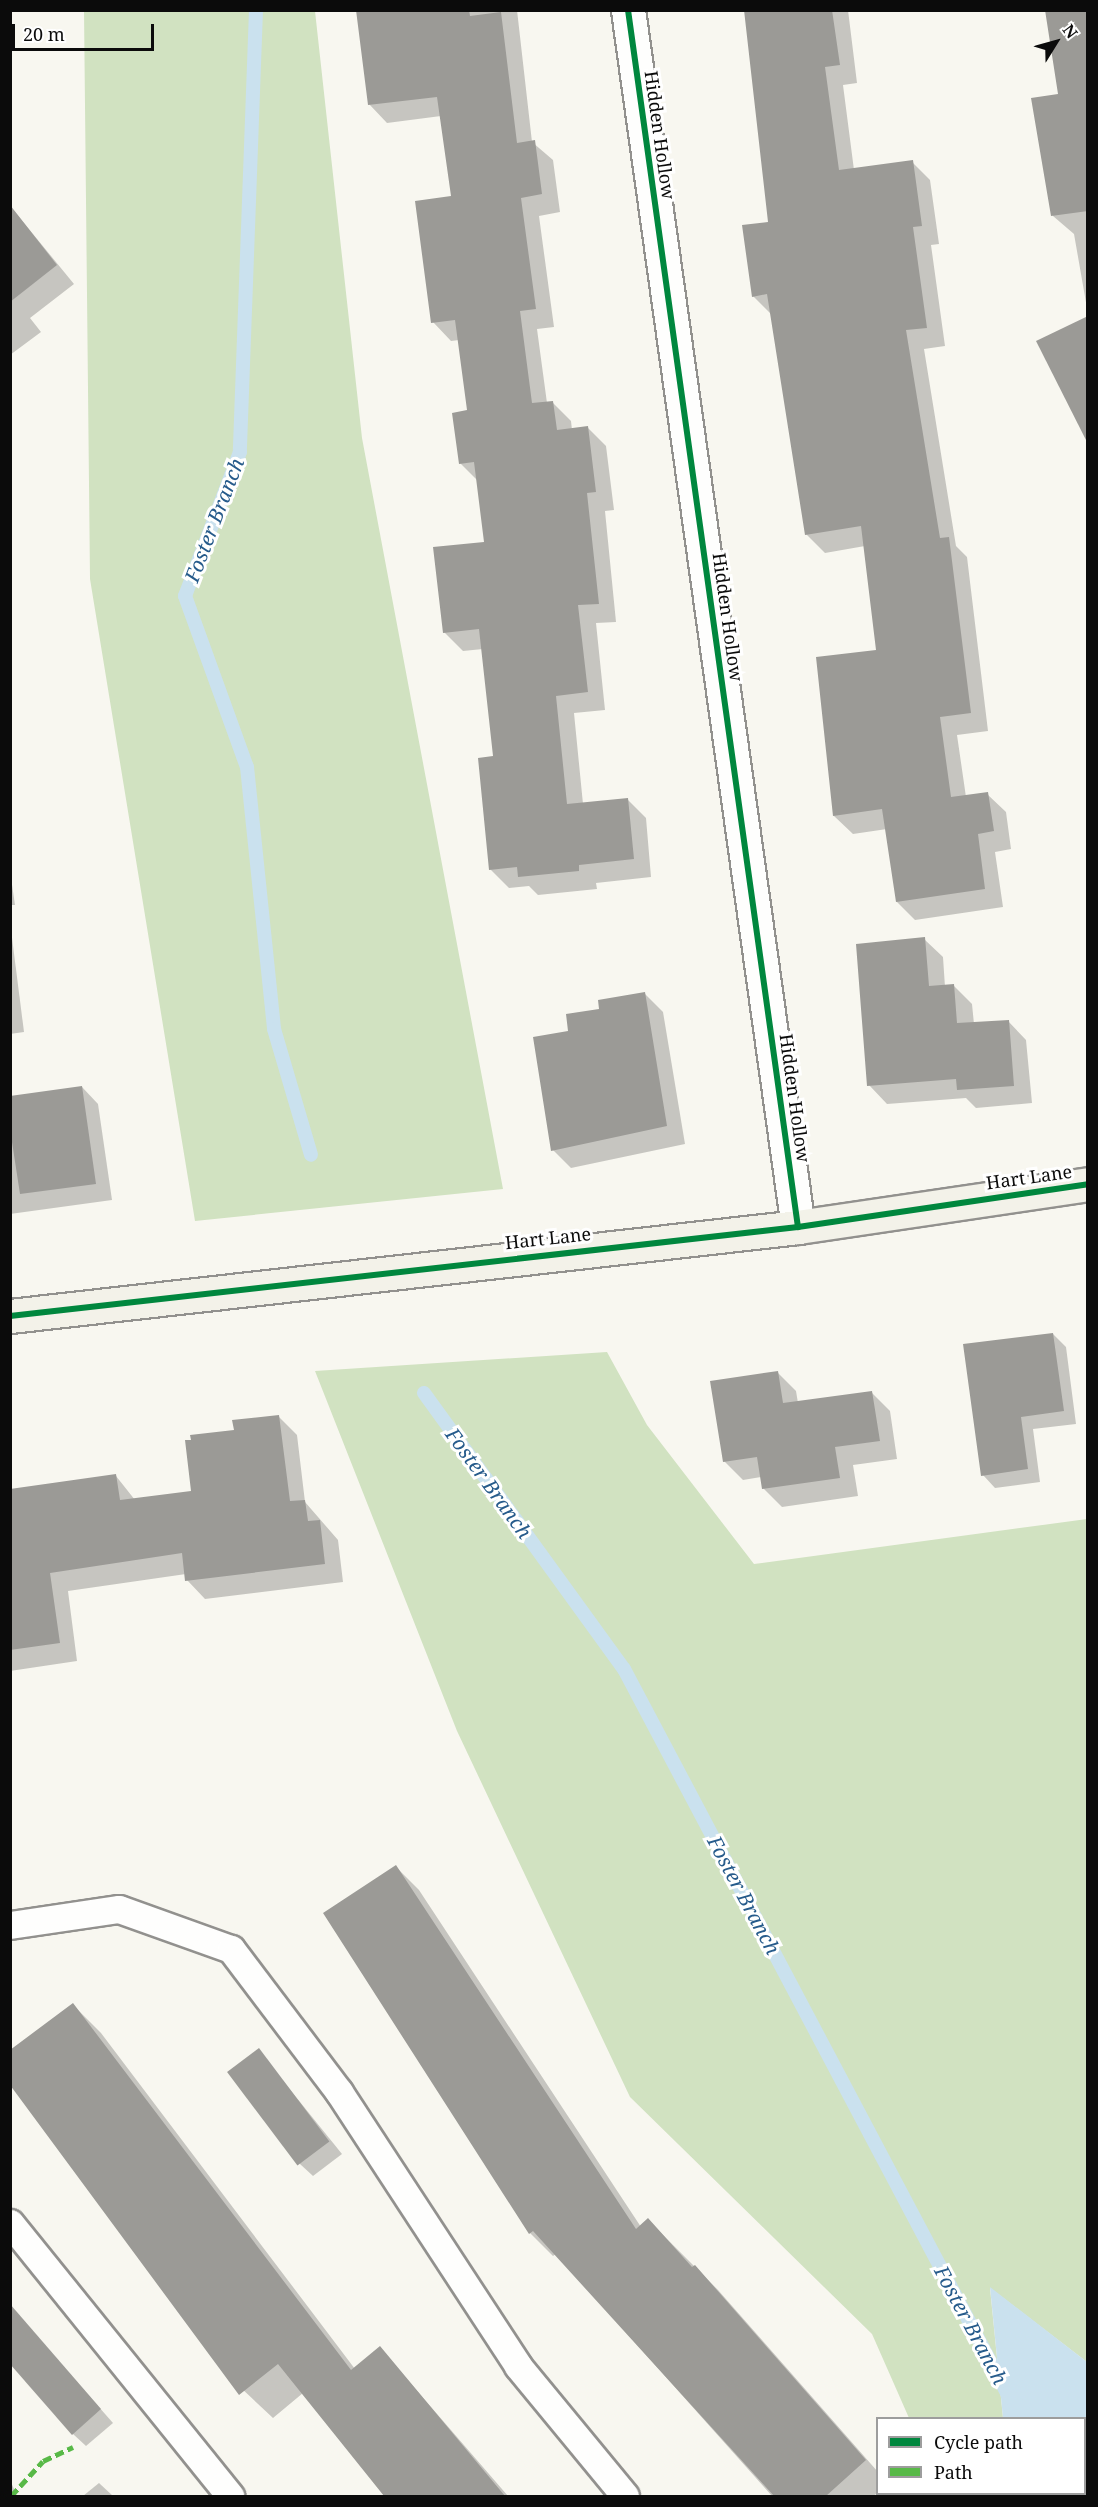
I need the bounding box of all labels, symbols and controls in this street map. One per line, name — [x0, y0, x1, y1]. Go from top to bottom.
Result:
scale bar — [15, 12, 158, 50]
north arrow — [1026, 12, 1086, 72]
text: N — [1058, 20, 1083, 43]
text: 20 m — [23, 22, 65, 46]
street label: Hidden Hollow — [640, 69, 680, 201]
water label: Foster Branch — [179, 455, 249, 585]
street label: Hidden Hollow — [708, 551, 748, 683]
street label: Hidden Hollow — [775, 1032, 815, 1164]
street label: Hart Lane — [985, 1160, 1073, 1194]
street label: Hart Lane — [504, 1223, 592, 1253]
water label: Foster Branch — [441, 1423, 537, 1543]
water label: Foster Branch — [703, 1832, 785, 1958]
water label: Foster Branch — [930, 2262, 1012, 2388]
legend — [876, 2417, 1086, 2495]
text: Cycle path — [934, 2430, 1023, 2454]
text: Path — [934, 2460, 973, 2484]

